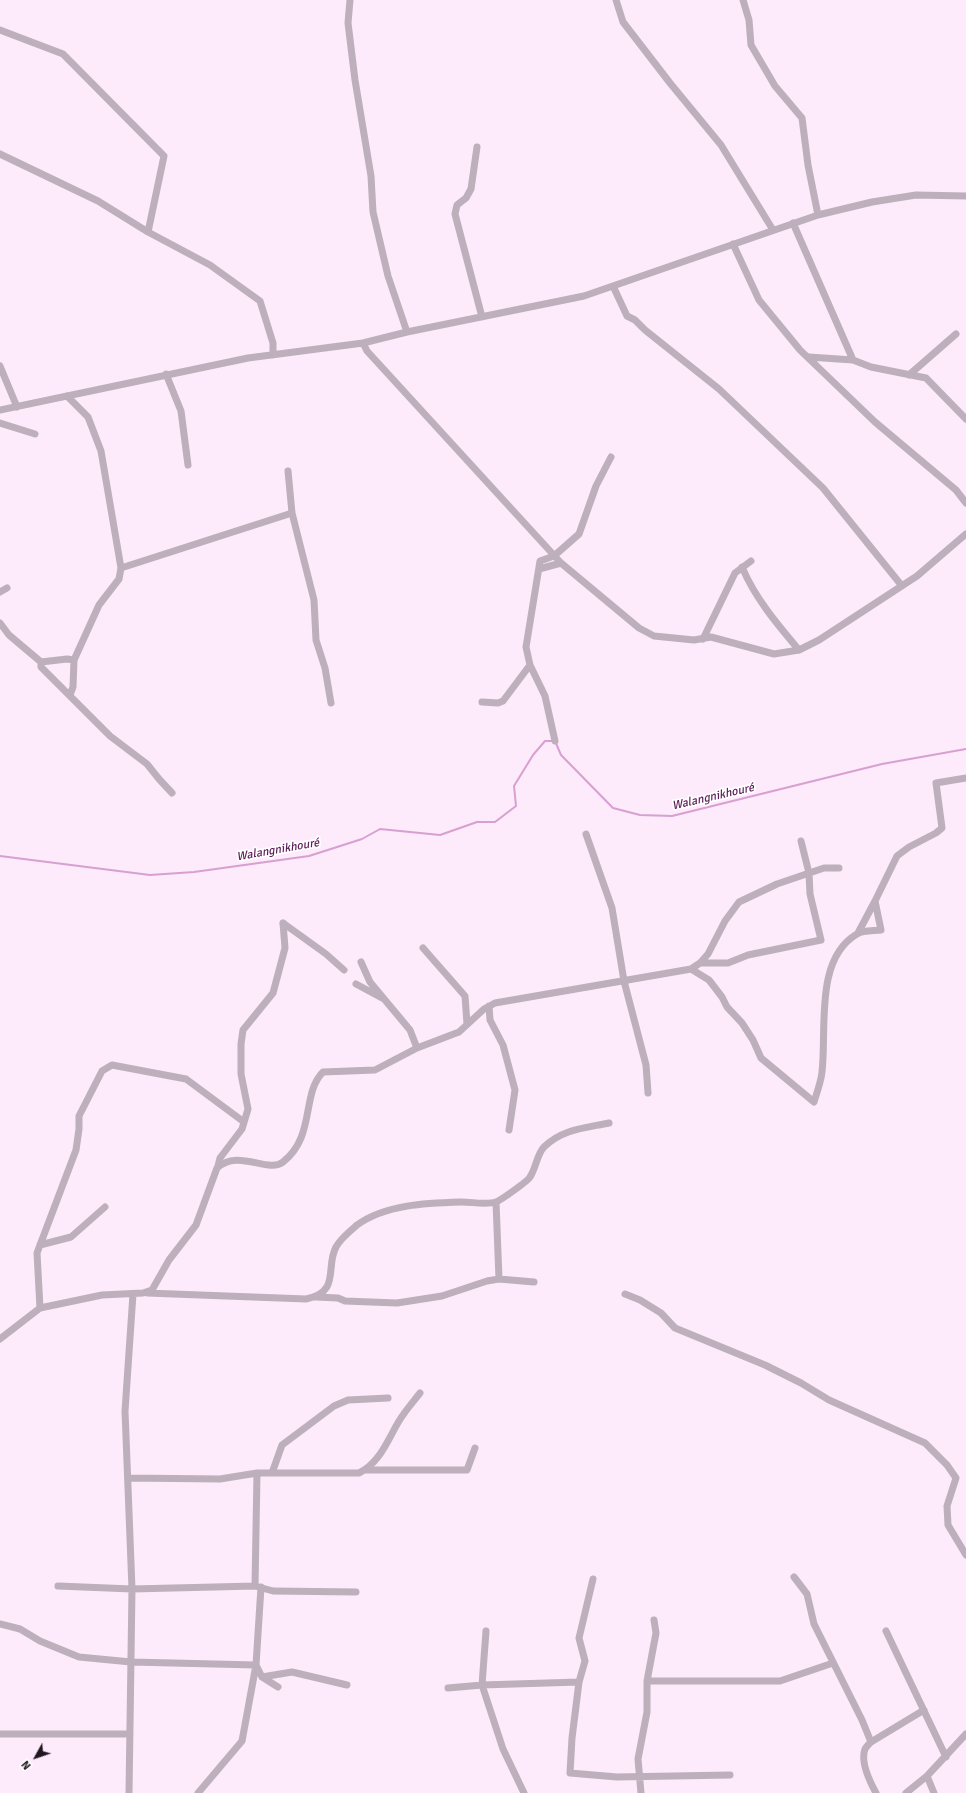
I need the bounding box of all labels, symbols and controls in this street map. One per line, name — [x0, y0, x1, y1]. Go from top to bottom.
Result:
water label: Walangnikhouré — [671, 781, 755, 813]
water label: Walangnikhouré — [236, 836, 320, 864]
north arrow — [16, 1737, 56, 1777]
text: N — [19, 1758, 34, 1772]

